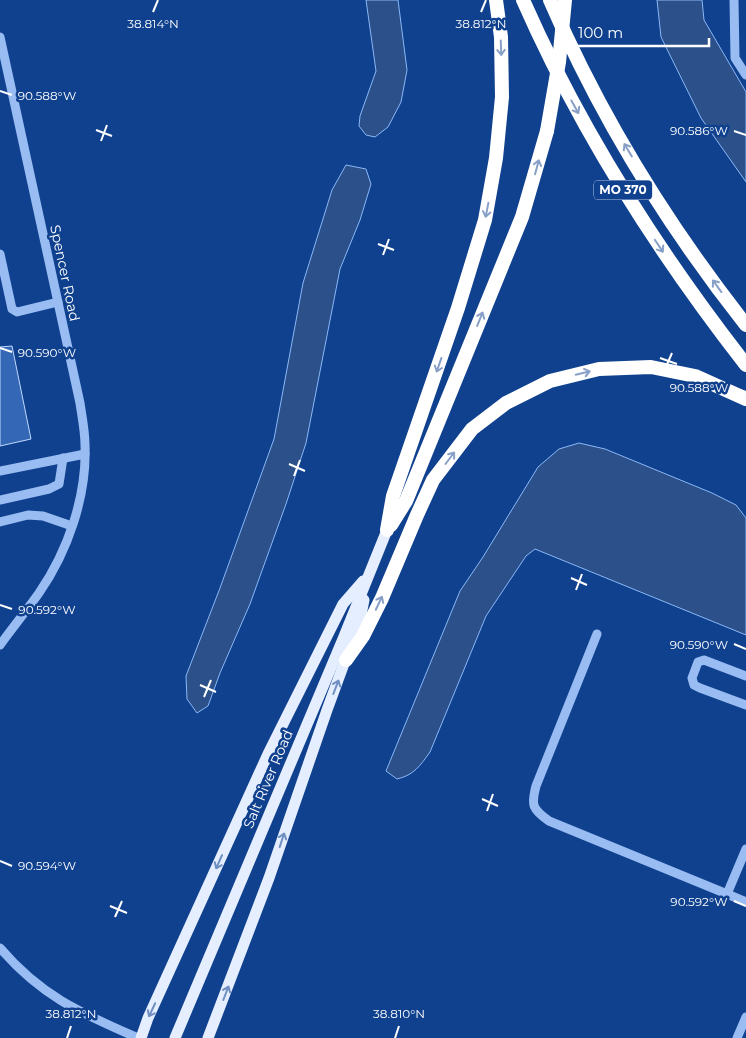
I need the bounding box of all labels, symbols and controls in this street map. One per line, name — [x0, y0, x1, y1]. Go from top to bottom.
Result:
scale bar — [571, 15, 708, 47]
text: 38.814°N — [127, 16, 179, 31]
text: 38.812°N — [456, 16, 506, 31]
text: 100 m — [578, 23, 623, 42]
one-way arrow — [496, 40, 506, 56]
text: 90.588°W — [18, 88, 76, 103]
one-way arrow — [570, 99, 580, 114]
text: 90.586°W — [670, 123, 728, 138]
one-way arrow — [622, 144, 632, 158]
one-way arrow — [533, 160, 543, 176]
road number: MO 370 — [594, 180, 652, 200]
one-way arrow — [482, 201, 491, 217]
street label: Spencer Road — [46, 223, 84, 323]
one-way arrow — [654, 239, 664, 253]
one-way arrow — [711, 280, 722, 293]
one-way arrow — [477, 312, 486, 327]
text: 90.590°W — [18, 345, 76, 360]
one-way arrow — [434, 357, 443, 372]
one-way arrow — [575, 368, 591, 377]
text: 90.588°W — [670, 380, 728, 395]
one-way arrow — [445, 452, 456, 465]
one-way arrow — [375, 596, 385, 611]
text: 90.592°W — [18, 602, 76, 617]
text: 90.590°W — [670, 637, 728, 652]
one-way arrow — [332, 680, 341, 695]
street label: Salt River Road — [239, 727, 297, 831]
one-way arrow — [278, 833, 287, 849]
one-way arrow — [214, 854, 223, 869]
text: 90.594°W — [18, 858, 76, 873]
text: 90.592°W — [670, 894, 728, 909]
one-way arrow — [222, 986, 231, 1001]
one-way arrow — [146, 1002, 156, 1017]
text: 38.812°N — [46, 1006, 96, 1021]
text: 38.810°N — [373, 1006, 425, 1021]

